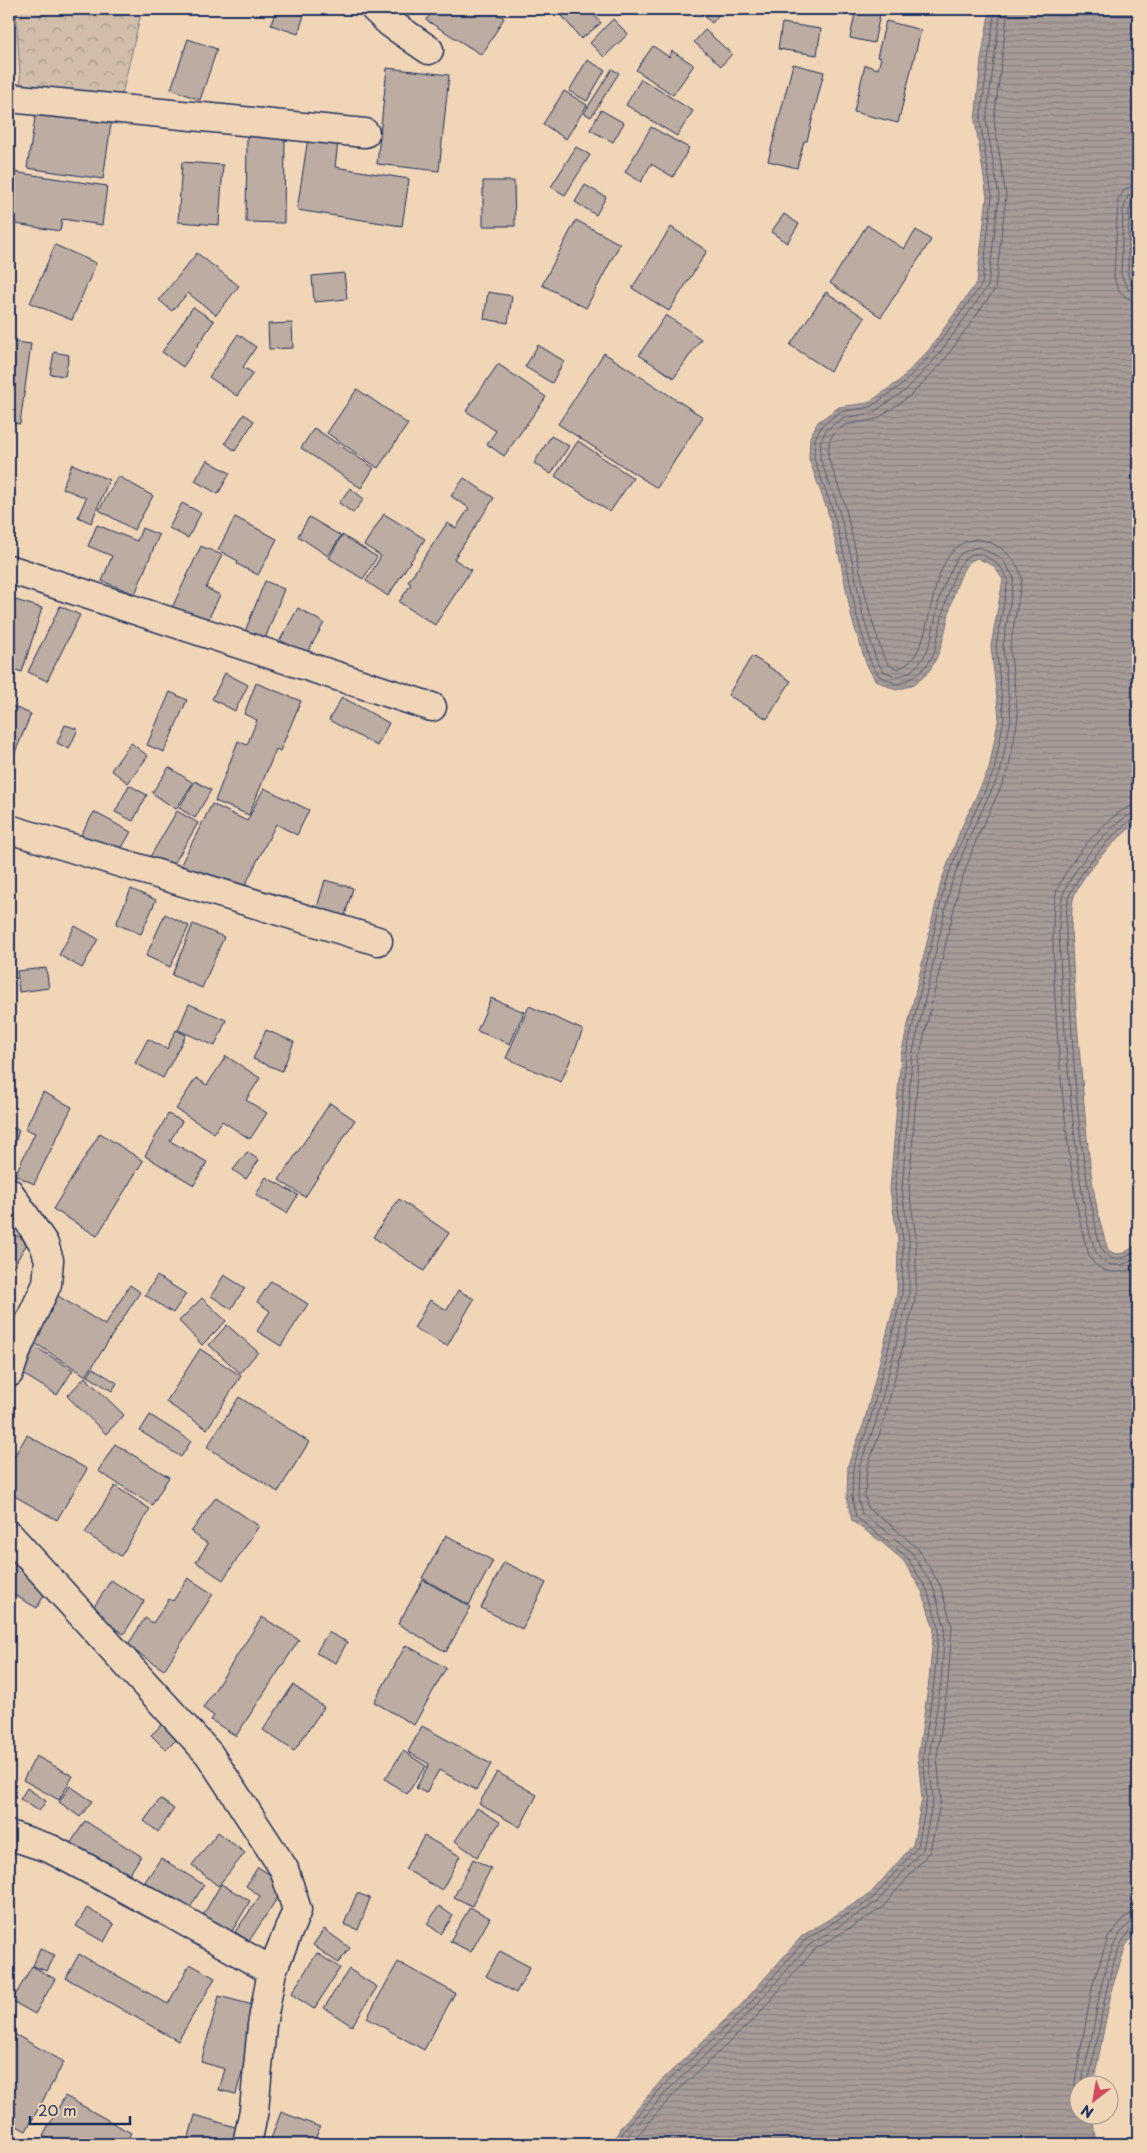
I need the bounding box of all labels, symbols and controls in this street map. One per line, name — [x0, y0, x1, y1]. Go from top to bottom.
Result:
north arrow — [1070, 2076, 1120, 2126]
scale bar — [30, 2093, 130, 2125]
text: 20 m — [38, 2098, 77, 2121]
text: N — [1077, 2100, 1097, 2123]

